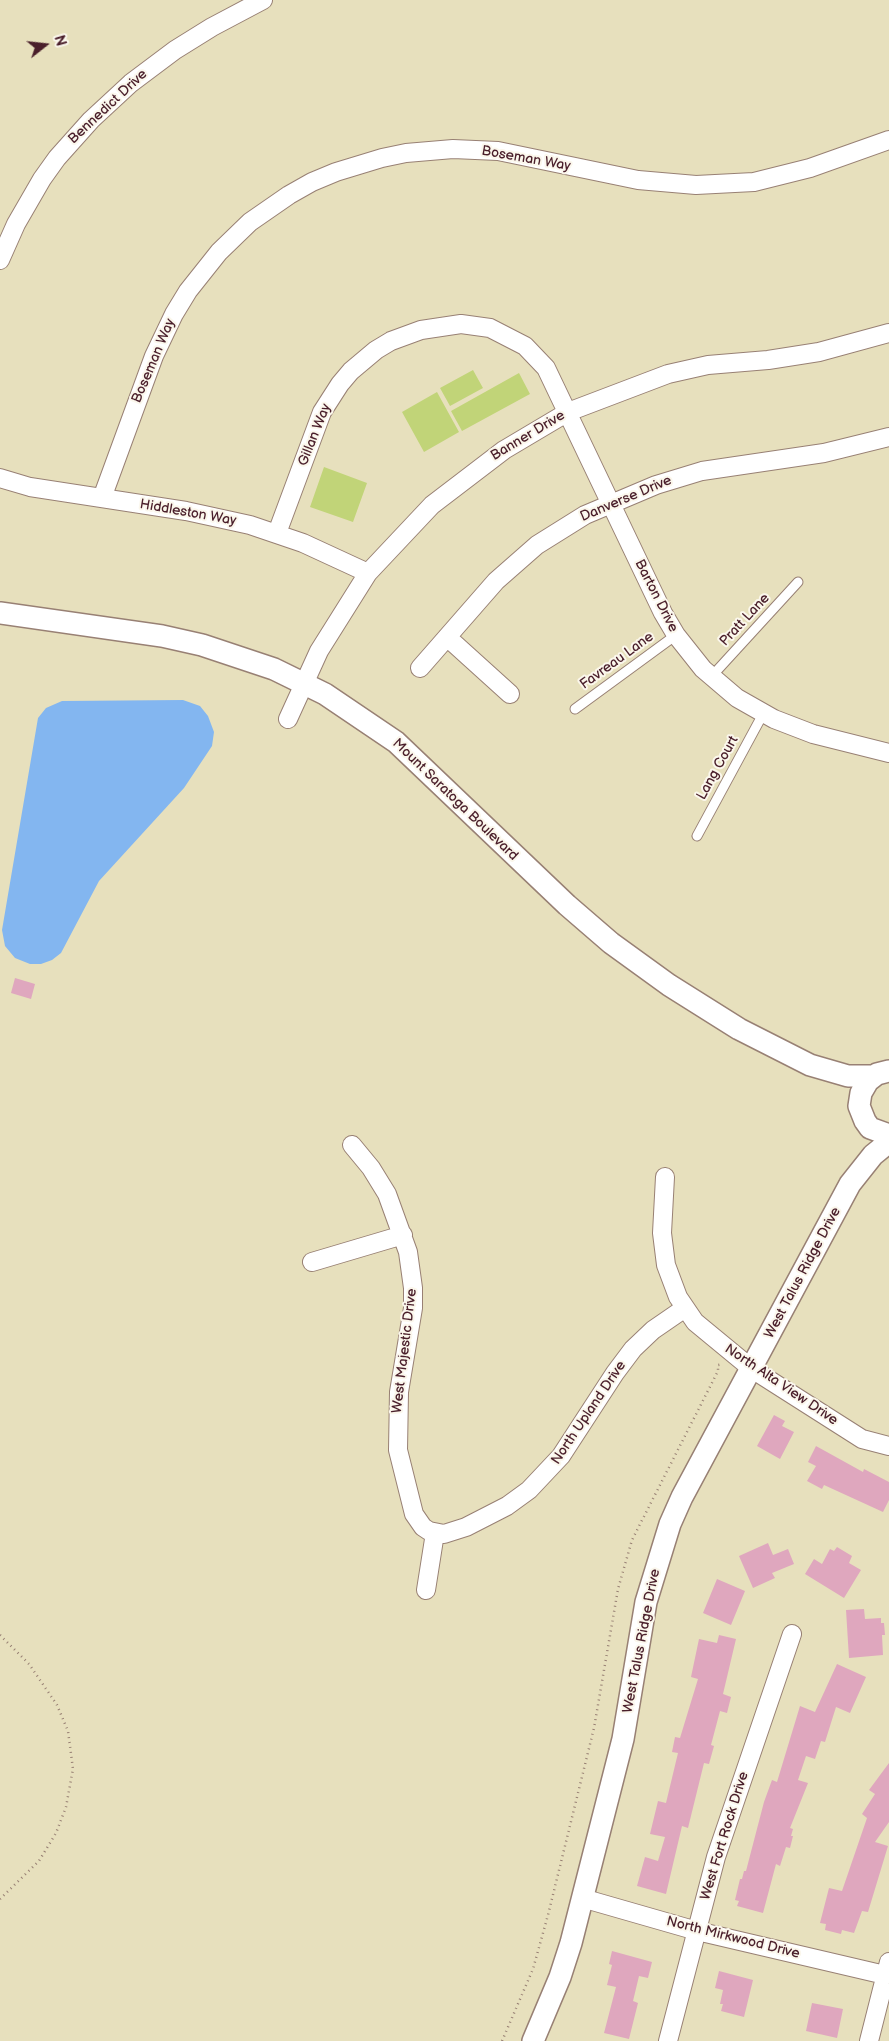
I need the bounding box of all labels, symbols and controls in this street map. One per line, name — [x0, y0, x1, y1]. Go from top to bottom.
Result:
north arrow — [20, 20, 70, 70]
text: N — [50, 33, 70, 48]
street label: Bennedict Drive — [65, 66, 151, 148]
street label: Boseman Way — [480, 143, 572, 175]
street label: Boseman Way — [129, 316, 179, 406]
street label: Gillan Way — [295, 401, 335, 469]
street label: Banner Drive — [488, 407, 568, 465]
street label: Danverse Drive — [578, 472, 674, 526]
street label: Hiddleston Way — [139, 496, 237, 530]
street label: Barton Drive — [631, 557, 681, 635]
street label: Pratt Lane — [716, 590, 774, 650]
street label: Favreau Lane — [577, 629, 657, 693]
street label: Lang Court — [694, 733, 742, 803]
street label: Mount Saratoga Boulevard — [389, 736, 521, 864]
street label: West Talus Ridge Drive — [761, 1205, 845, 1341]
street label: West Majestic Drive — [389, 1288, 421, 1414]
street label: North Alta View Drive — [721, 1341, 841, 1429]
street label: North Upland Drive — [548, 1358, 630, 1468]
street label: West Talus Ridge Drive — [620, 1568, 664, 1714]
street label: West Fort Rock Drive — [697, 1770, 753, 1902]
street label: North Mirkwood Drive — [665, 1913, 801, 1963]

